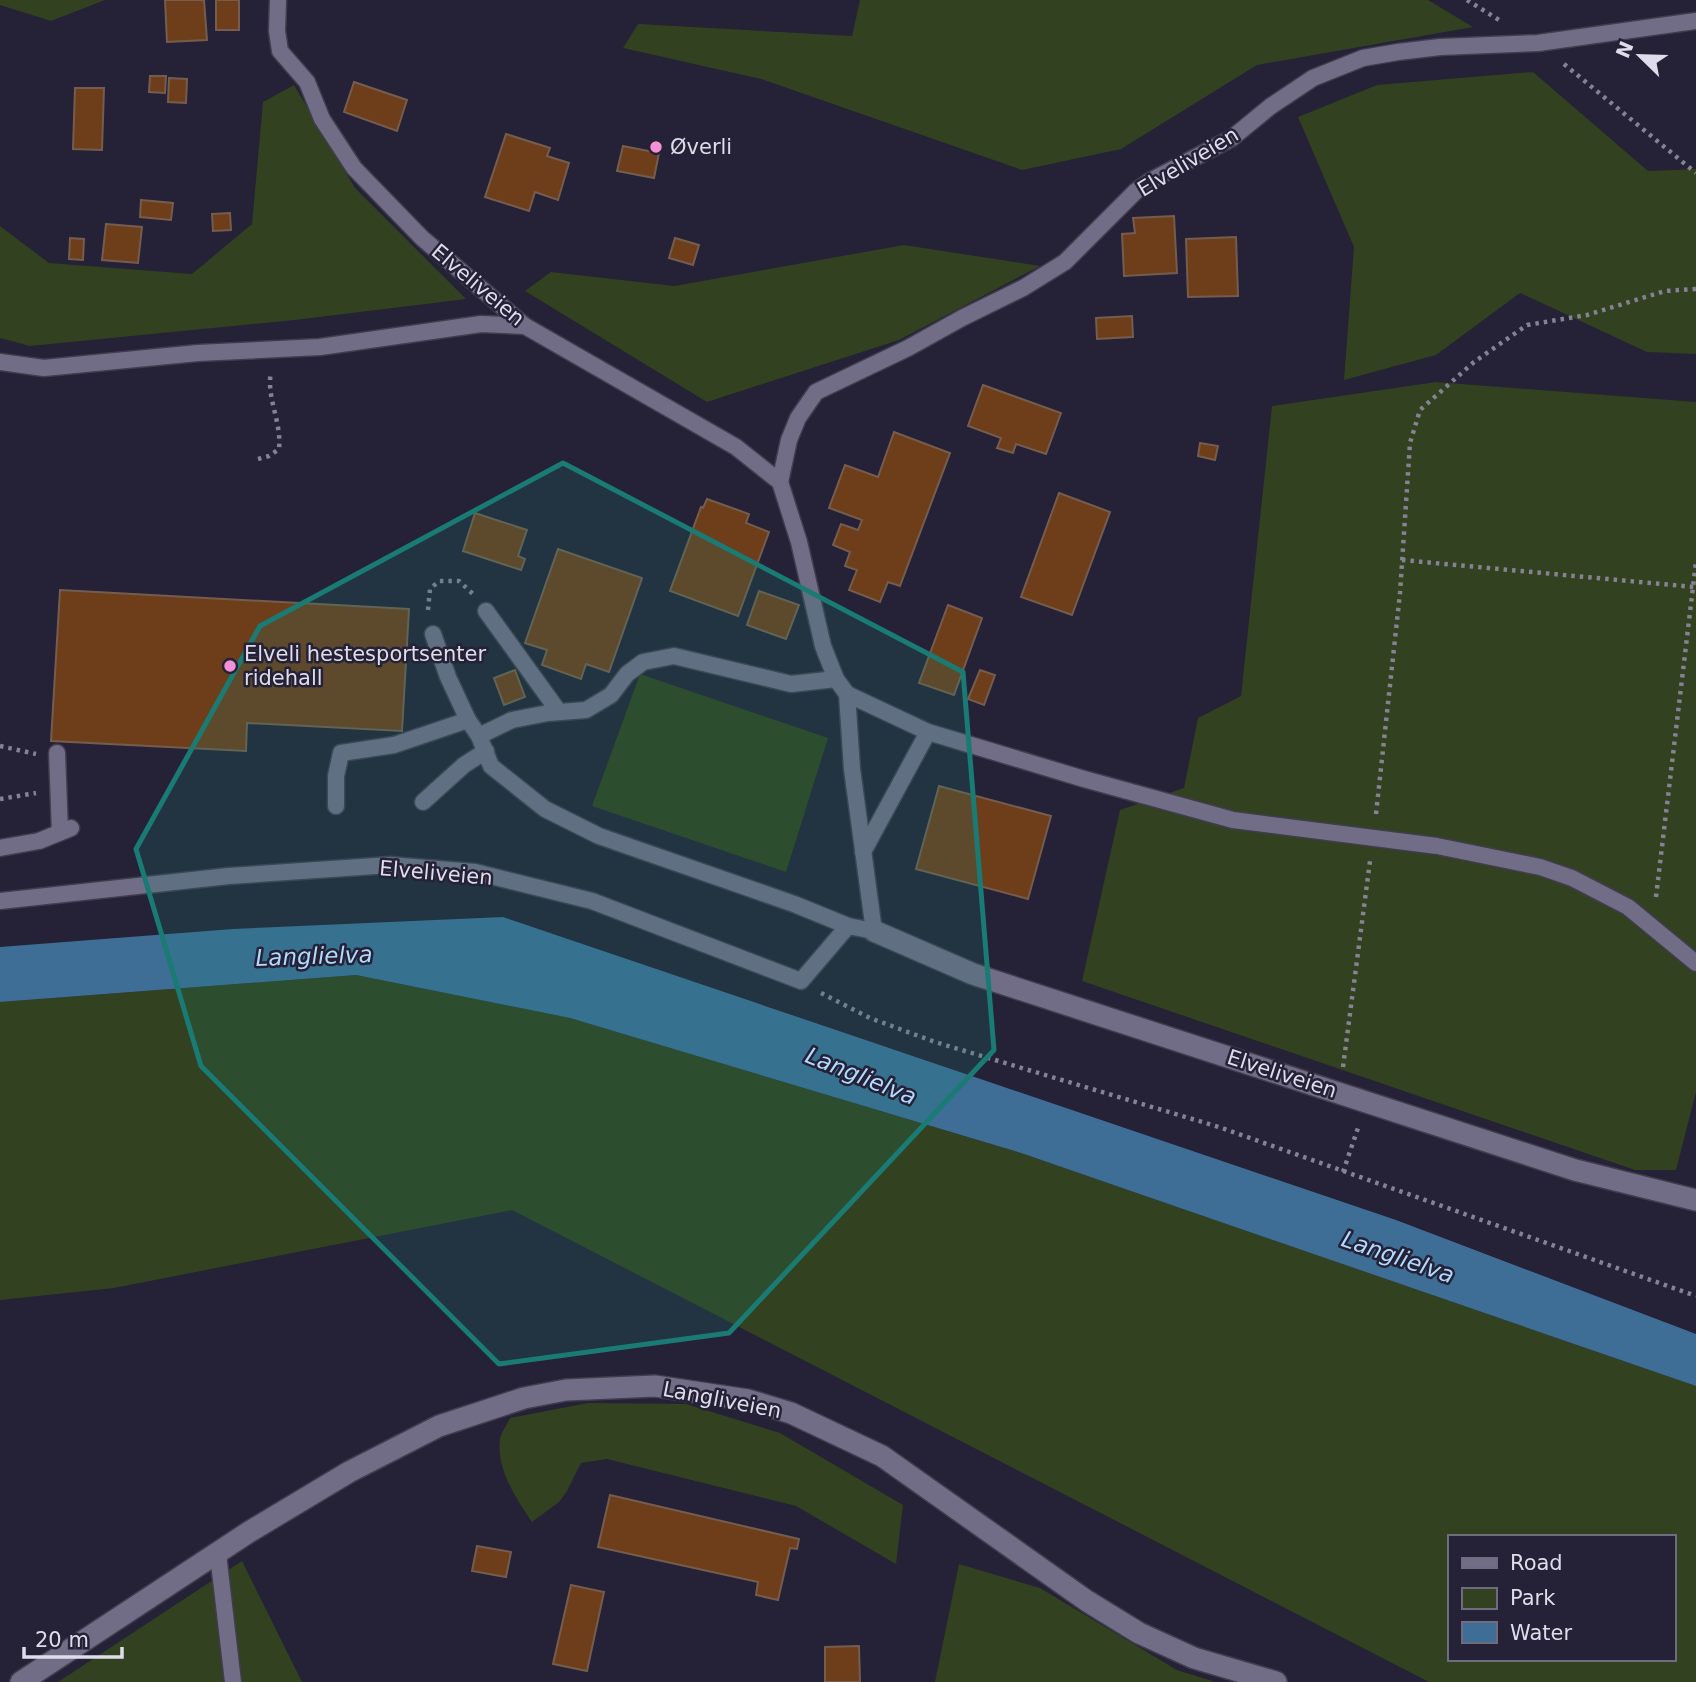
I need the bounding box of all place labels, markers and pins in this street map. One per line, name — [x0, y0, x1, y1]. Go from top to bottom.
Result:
place label: Øverli — [670, 135, 732, 159]
marker: Øverli — [648, 139, 664, 155]
place label: Elveli hestesportsenter ridehall — [244, 642, 486, 690]
marker: Elveli hestesportsenter ridehall — [222, 658, 238, 674]

